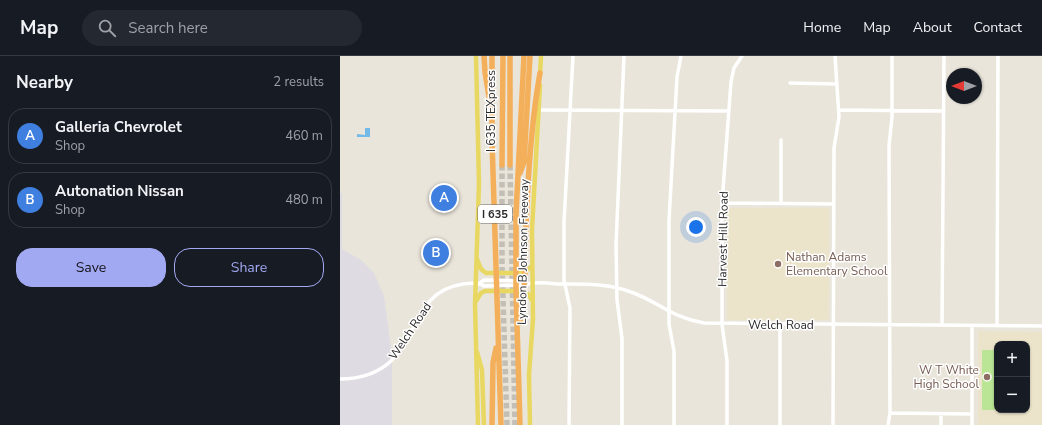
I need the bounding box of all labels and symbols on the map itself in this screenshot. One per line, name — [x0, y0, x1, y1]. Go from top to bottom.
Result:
north arrow — [946, 68, 982, 104]
street label: I 635 TEXpress — [483, 70, 499, 152]
street label: Lyndon B Johnson Freeway — [514, 178, 532, 325]
pin: A — [431, 183, 457, 213]
street label: Harvest Hill Road — [714, 191, 732, 287]
road number: I 635 — [478, 205, 512, 223]
your location — [686, 217, 706, 237]
pin: B — [423, 238, 449, 268]
place label: Nathan Adams Elementary School — [786, 249, 888, 279]
marker: Nathan Adams Elementary School — [773, 259, 783, 269]
street label: Welch Road — [385, 299, 435, 363]
street label: Welch Road — [748, 317, 814, 333]
place label: W T White High School — [914, 362, 979, 392]
marker: W T White High School — [982, 372, 992, 382]

